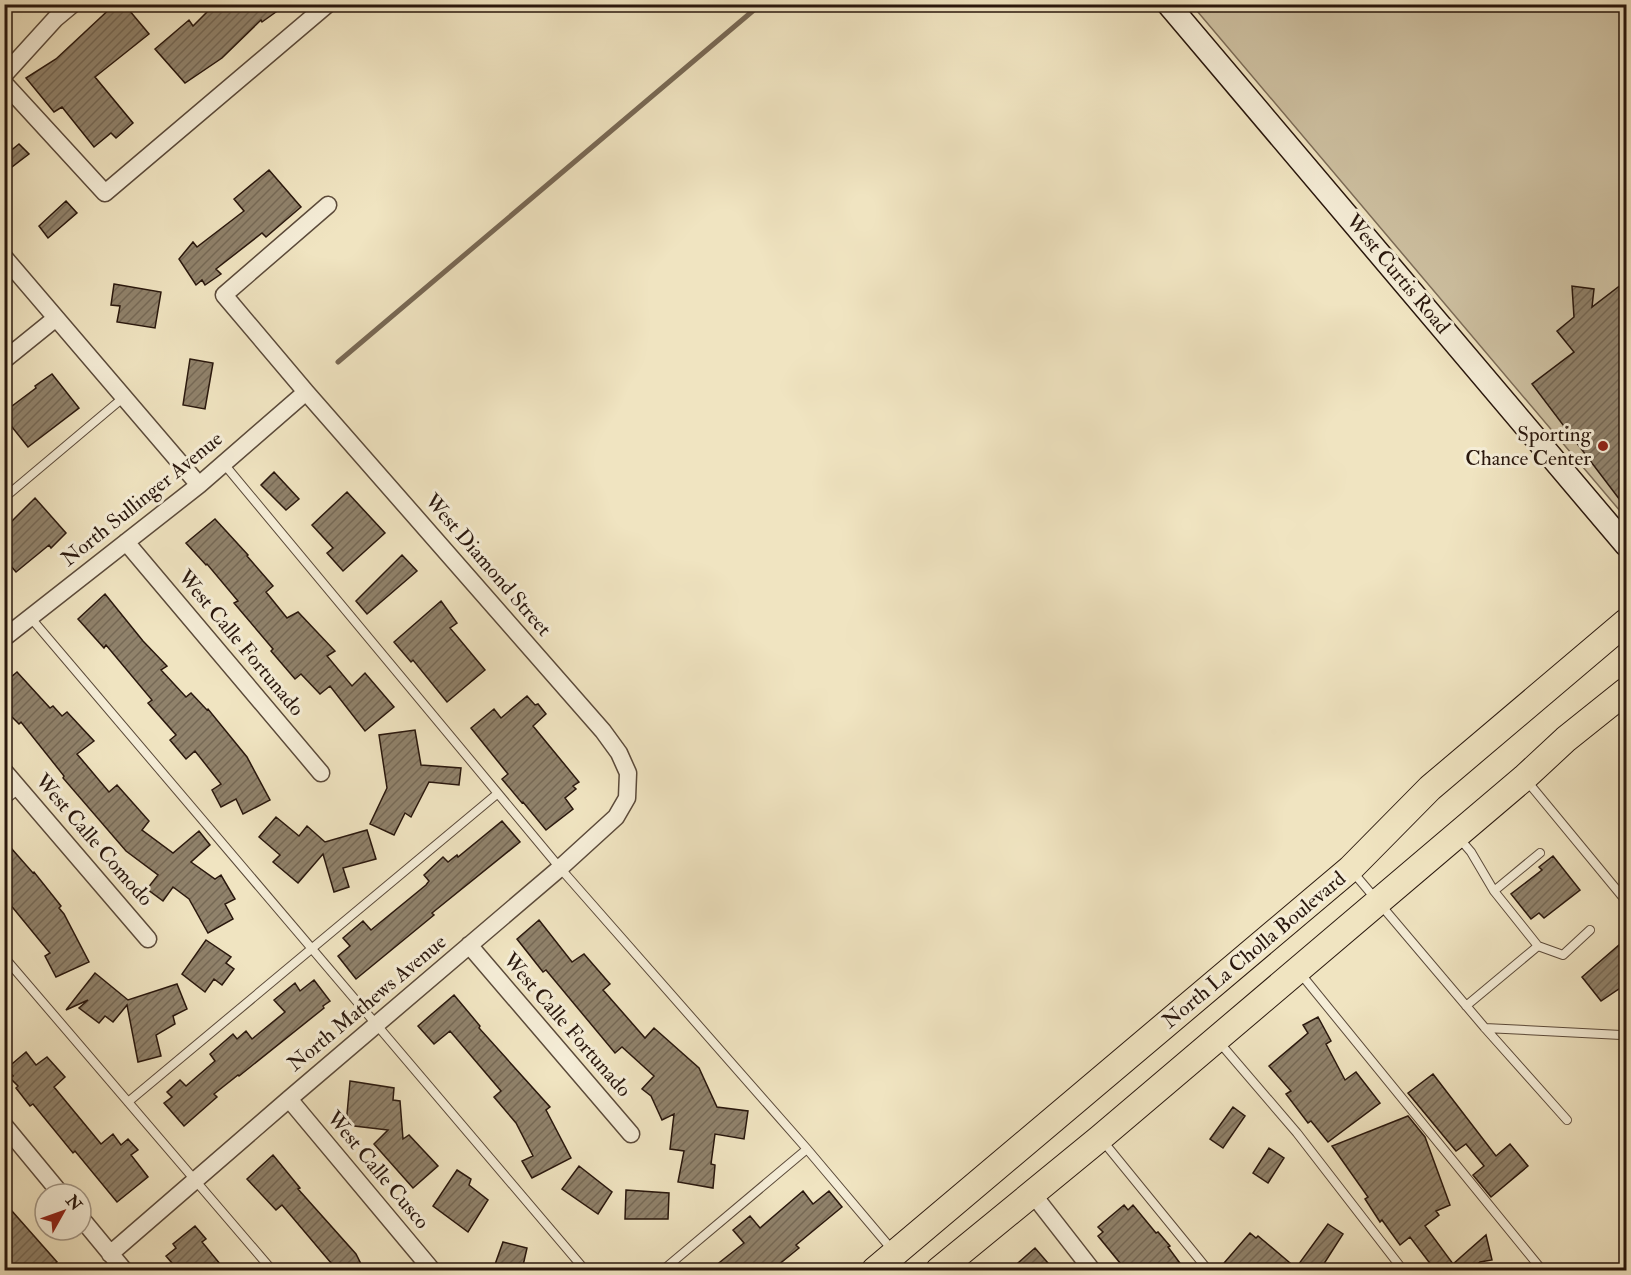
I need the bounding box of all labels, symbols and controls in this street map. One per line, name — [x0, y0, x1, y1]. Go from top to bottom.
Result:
street label: West Curtis Road — [1339, 208, 1456, 340]
place label: Sporting Chance Center — [1465, 421, 1592, 472]
street label: North Sullinger Avenue — [56, 425, 228, 573]
marker: Sporting Chance Center — [1596, 439, 1610, 453]
street label: West Diamond Street — [418, 487, 558, 642]
street label: West Calle Fortunado — [171, 564, 310, 722]
street label: West Calle Comodo — [28, 767, 159, 912]
street label: North La Cholla Boulevard — [1157, 865, 1352, 1035]
street label: North Mathews Avenue — [282, 928, 452, 1077]
street label: West Calle Fortunado — [496, 946, 637, 1103]
street label: West Calle Cusco — [320, 1105, 435, 1235]
north arrow — [33, 1182, 93, 1242]
text: N — [61, 1190, 86, 1215]

